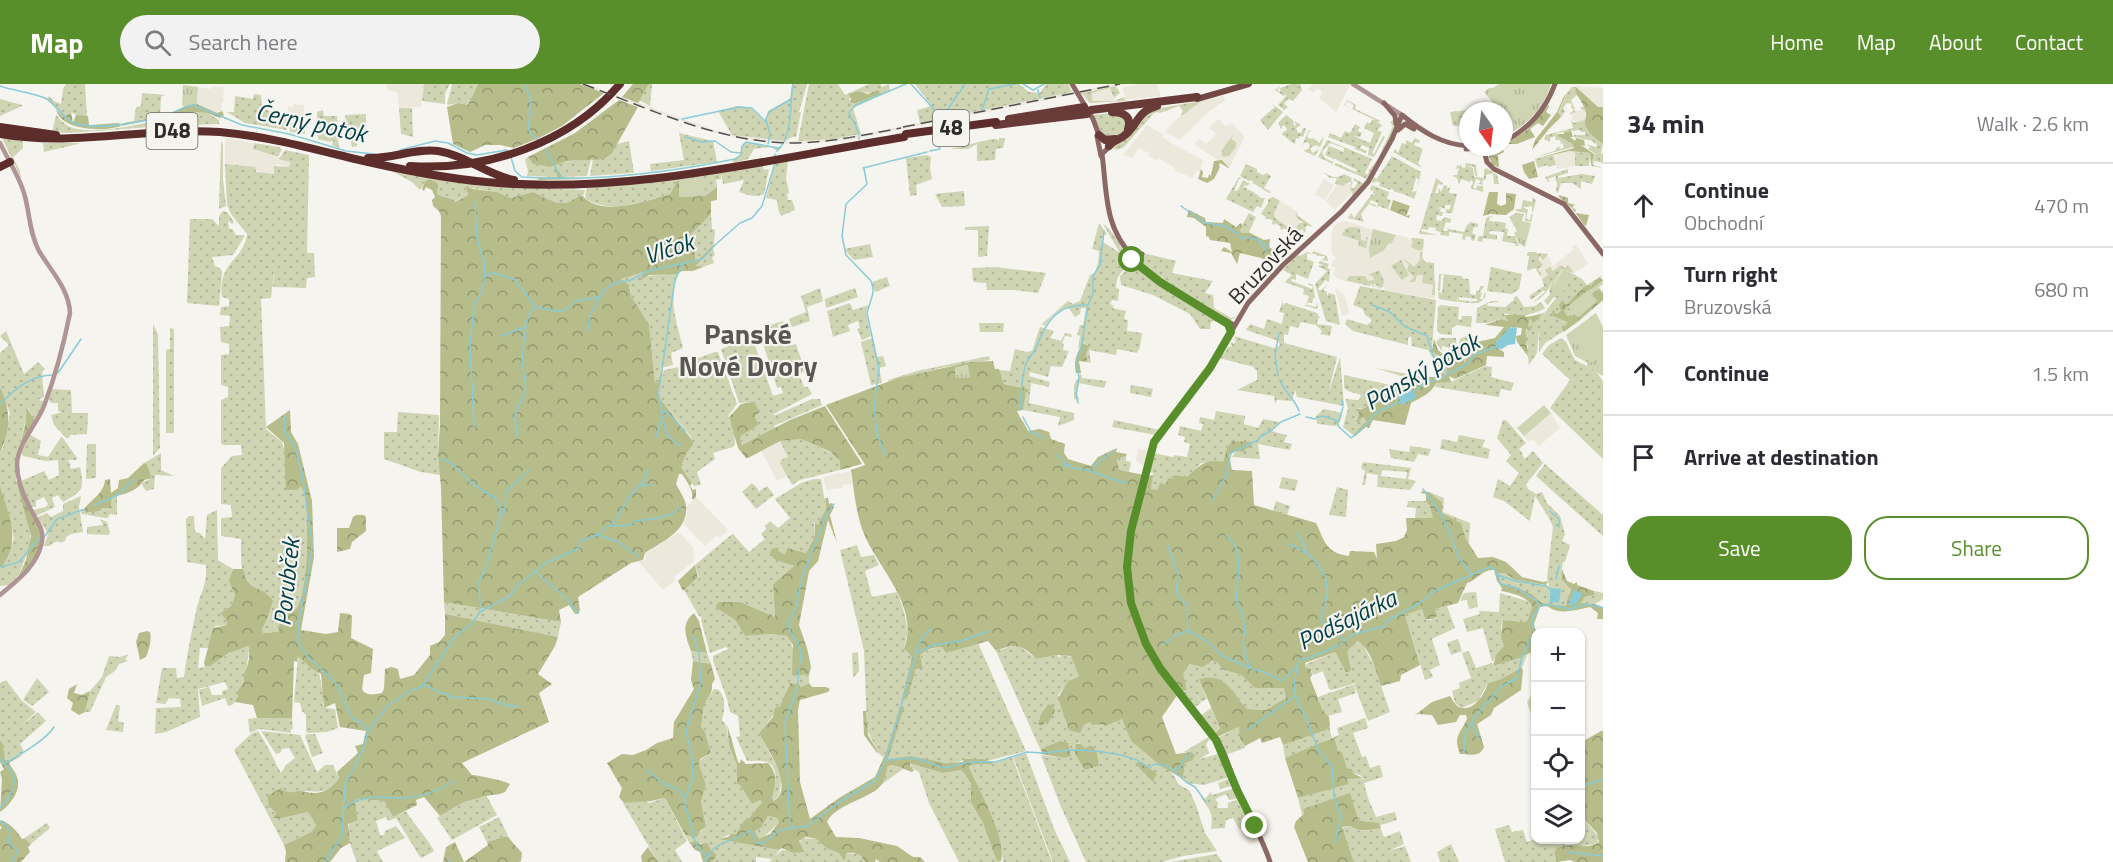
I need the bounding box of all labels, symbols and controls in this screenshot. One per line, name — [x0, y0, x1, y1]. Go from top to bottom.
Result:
search box — [120, 15, 540, 69]
text: Map — [30, 21, 84, 64]
text: Search here — [189, 25, 298, 59]
icon: search — [141, 26, 174, 59]
text: Home — [1770, 26, 1824, 58]
text: Map — [1857, 26, 1896, 58]
text: About — [1929, 26, 1982, 58]
text: Contact — [2015, 26, 2083, 58]
water label: Černý potok — [253, 93, 373, 152]
north arrow — [1459, 102, 1513, 156]
text: 34 min — [1627, 104, 1705, 143]
text: Walk · 2.6 km — [1977, 108, 2089, 139]
road number: 48 — [933, 110, 969, 146]
road number: D48 — [146, 113, 198, 149]
text: Continue — [1684, 173, 1769, 207]
icon: ahead — [1627, 189, 1660, 222]
text: 470 m — [2034, 190, 2089, 221]
text: Obchodní — [1684, 207, 1763, 238]
street label: Bruzovská — [1220, 218, 1310, 312]
water label: Vlčok — [639, 222, 701, 273]
route start — [1118, 246, 1144, 272]
text: Turn right — [1684, 257, 1778, 291]
icon: right — [1627, 273, 1660, 306]
text: 680 m — [2034, 274, 2089, 305]
text: Bruzovská — [1684, 291, 1772, 322]
district label: Panské Nové Dvory — [678, 312, 818, 387]
water label: Panský potok — [1357, 322, 1489, 419]
text: Continue — [1684, 356, 1769, 390]
icon: ahead — [1627, 357, 1660, 390]
text: 1.5 km — [2032, 358, 2089, 389]
text: Arrive at destination — [1684, 440, 1879, 474]
icon: arrive — [1627, 441, 1660, 474]
button: Save — [1627, 516, 1852, 580]
button: Share — [1864, 516, 2089, 580]
water label: Porubček — [264, 533, 309, 627]
water label: Podšajárka — [1291, 579, 1404, 659]
map controls — [1531, 628, 1585, 844]
button: + — [1531, 628, 1585, 682]
button: − — [1531, 682, 1585, 736]
button: locate — [1531, 736, 1585, 790]
button: layers — [1531, 790, 1585, 844]
route end — [1241, 812, 1267, 838]

